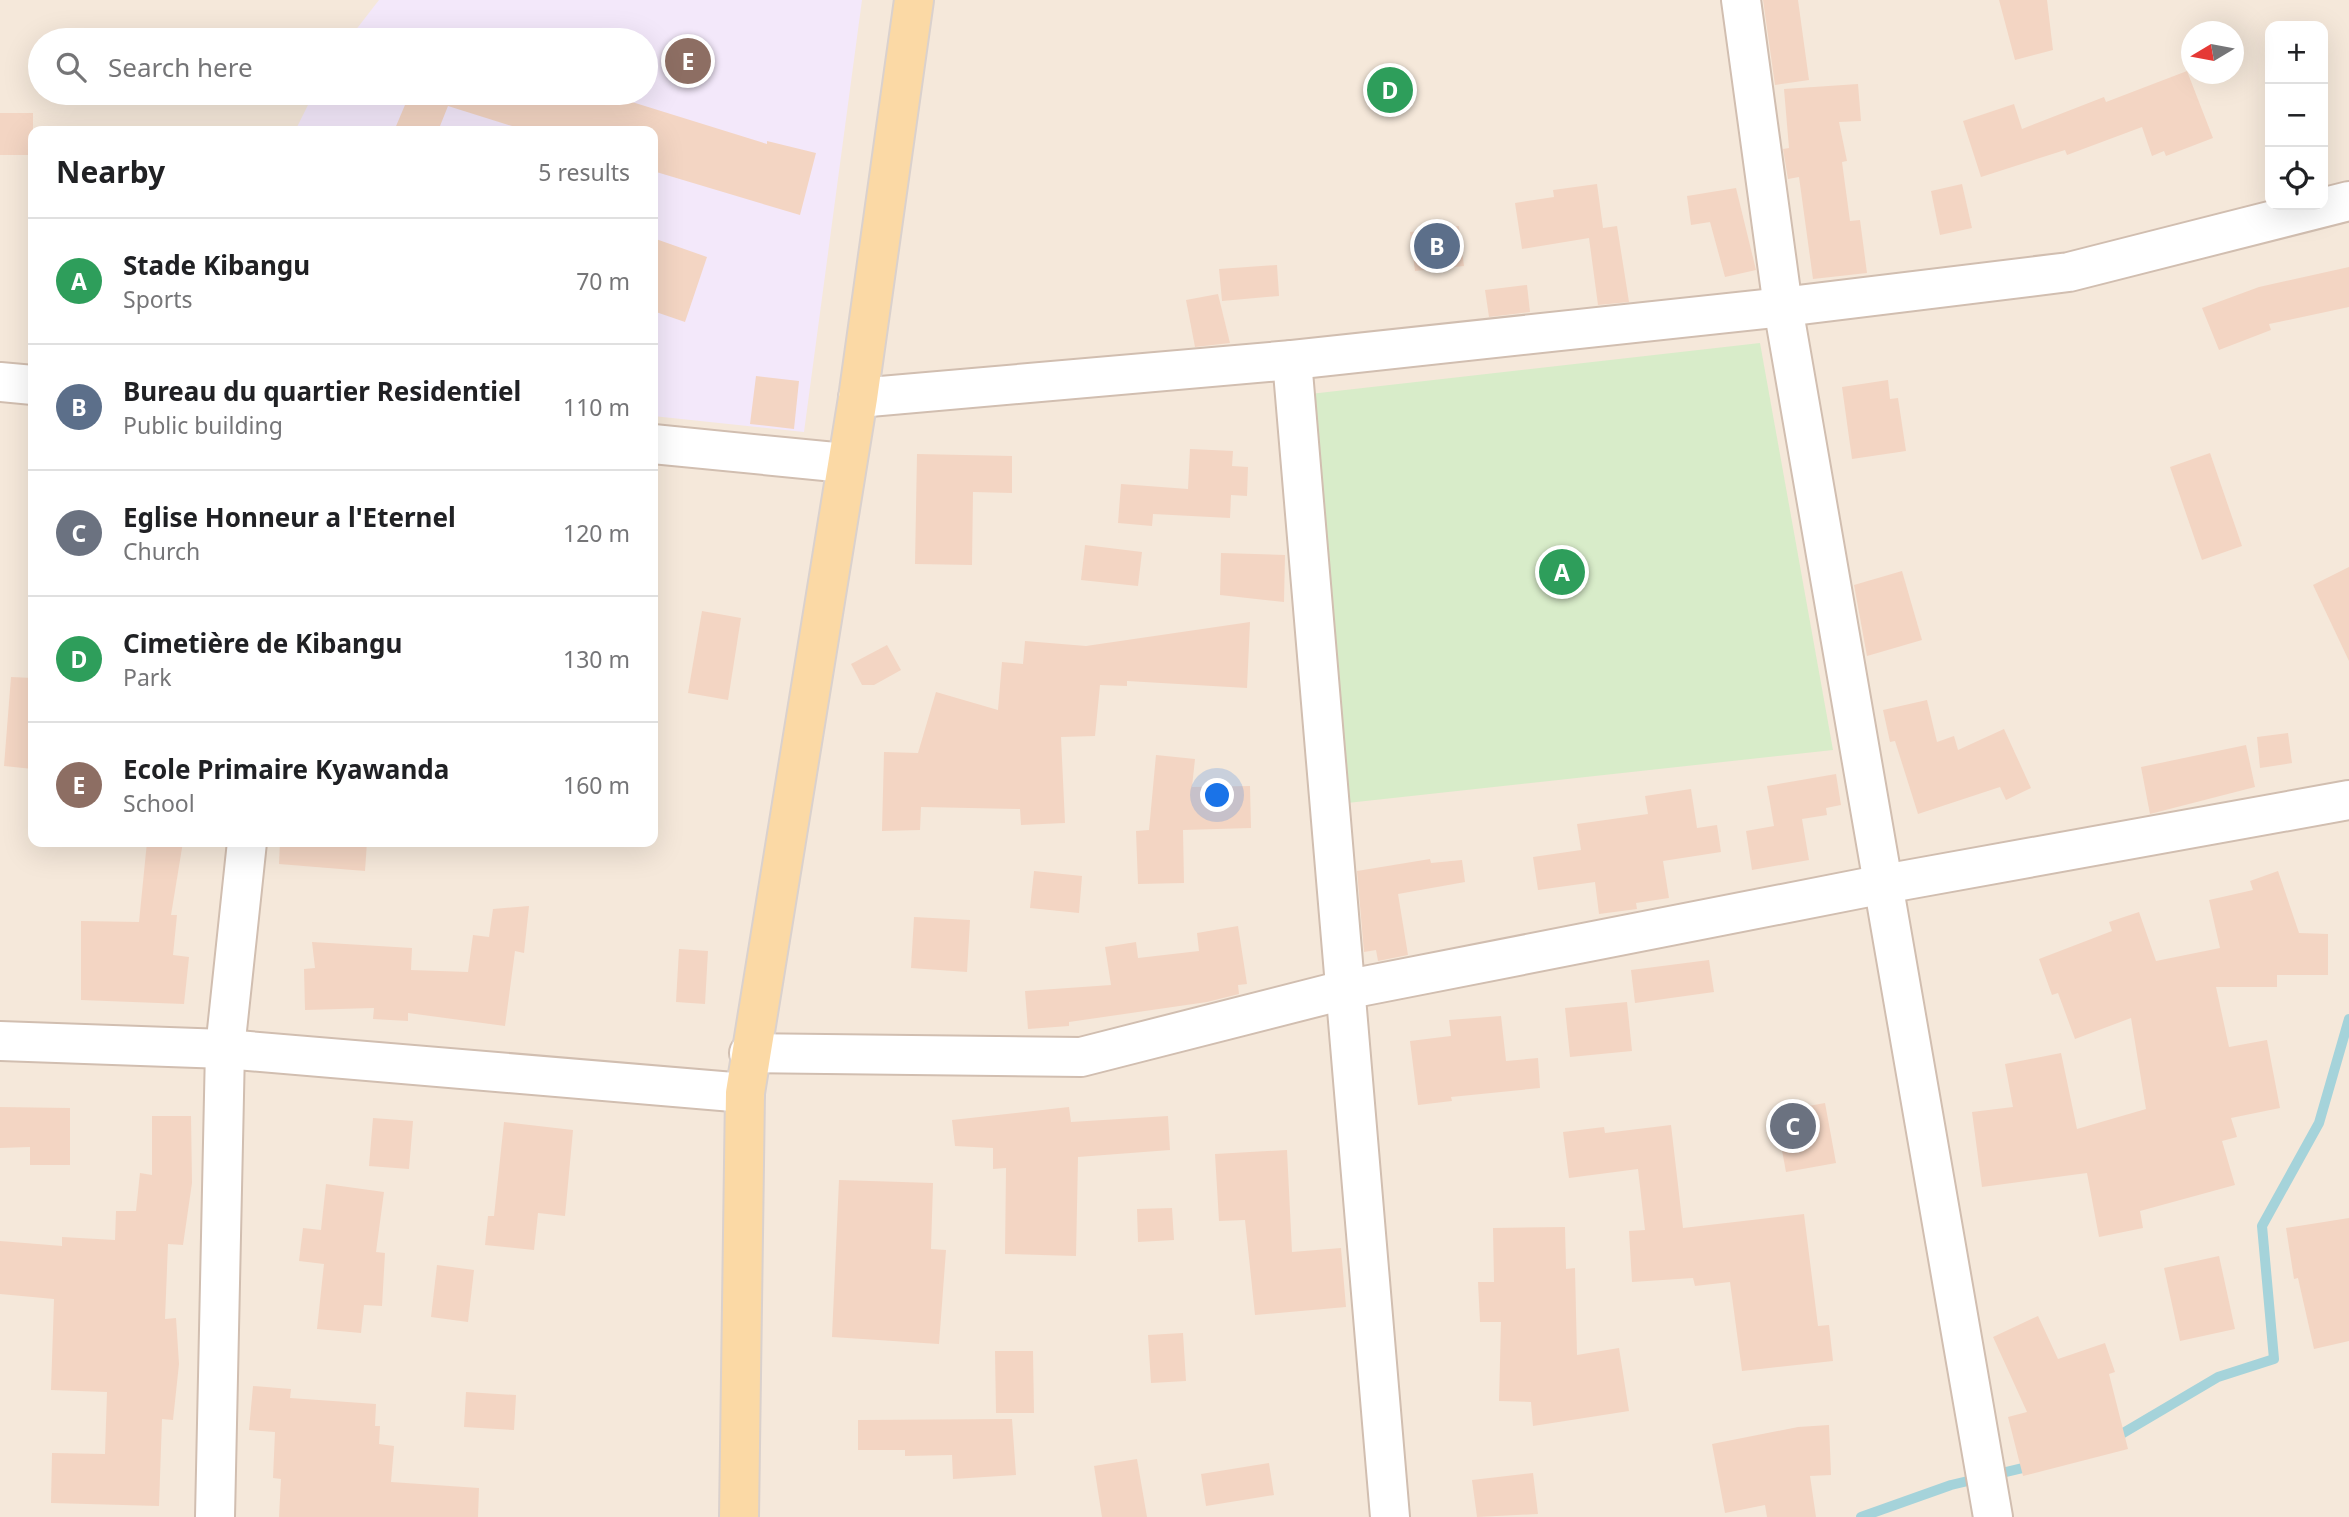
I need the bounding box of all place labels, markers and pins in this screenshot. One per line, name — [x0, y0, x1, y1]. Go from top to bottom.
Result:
pin: E — [665, 35, 711, 87]
pin: D — [1367, 64, 1413, 116]
pin: B — [1414, 220, 1460, 272]
pin: A — [1539, 546, 1585, 598]
pin: C — [1770, 1100, 1816, 1152]

